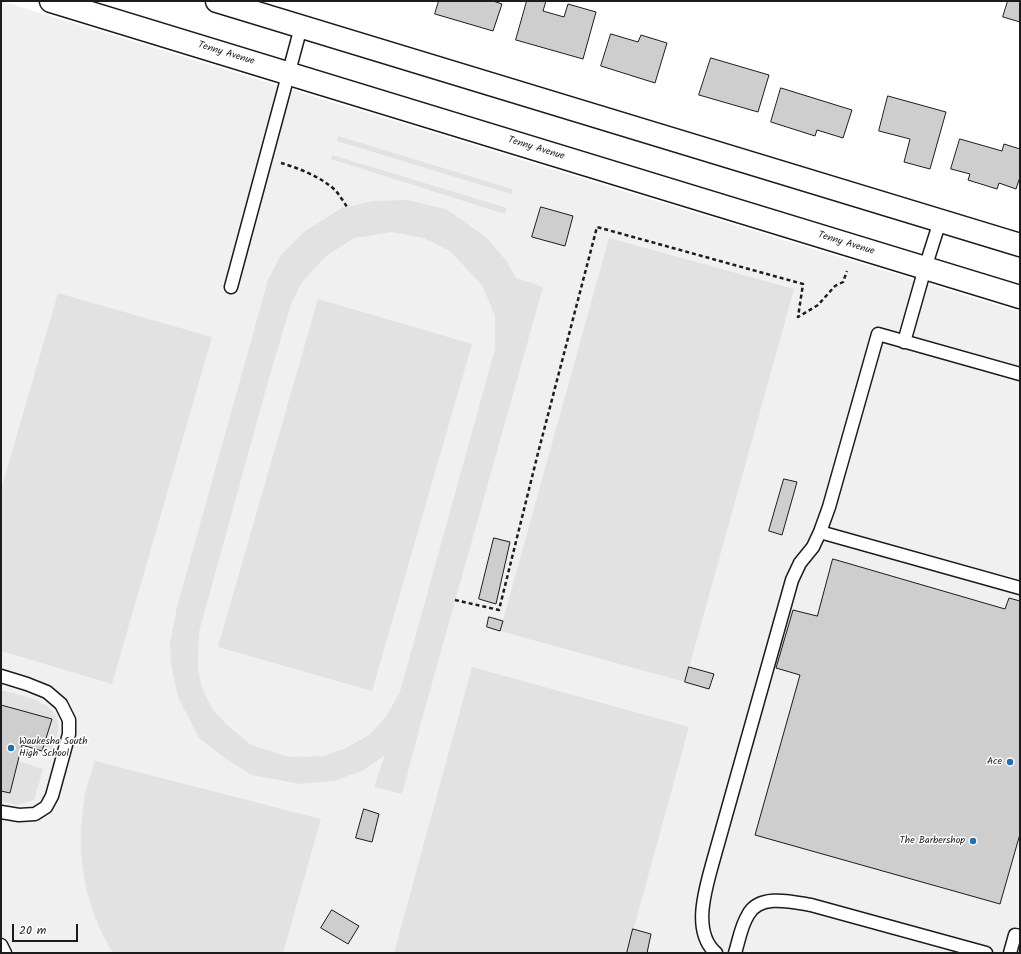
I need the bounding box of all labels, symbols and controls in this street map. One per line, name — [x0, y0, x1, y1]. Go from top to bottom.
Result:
street label: Tenny Avenue — [196, 40, 256, 68]
street label: Tenny Avenue — [506, 135, 566, 163]
street label: Tenny Avenue — [816, 230, 876, 258]
place label: Waukesha South High School — [19, 736, 88, 760]
marker: Waukesha South High School — [6, 743, 16, 753]
place label: Ace — [987, 756, 1002, 768]
marker: Ace — [1005, 757, 1015, 767]
place label: The Barbershop — [899, 835, 965, 847]
marker: The Barbershop — [968, 836, 978, 846]
scale bar — [14, 916, 80, 942]
text: 20 m — [19, 921, 46, 940]

